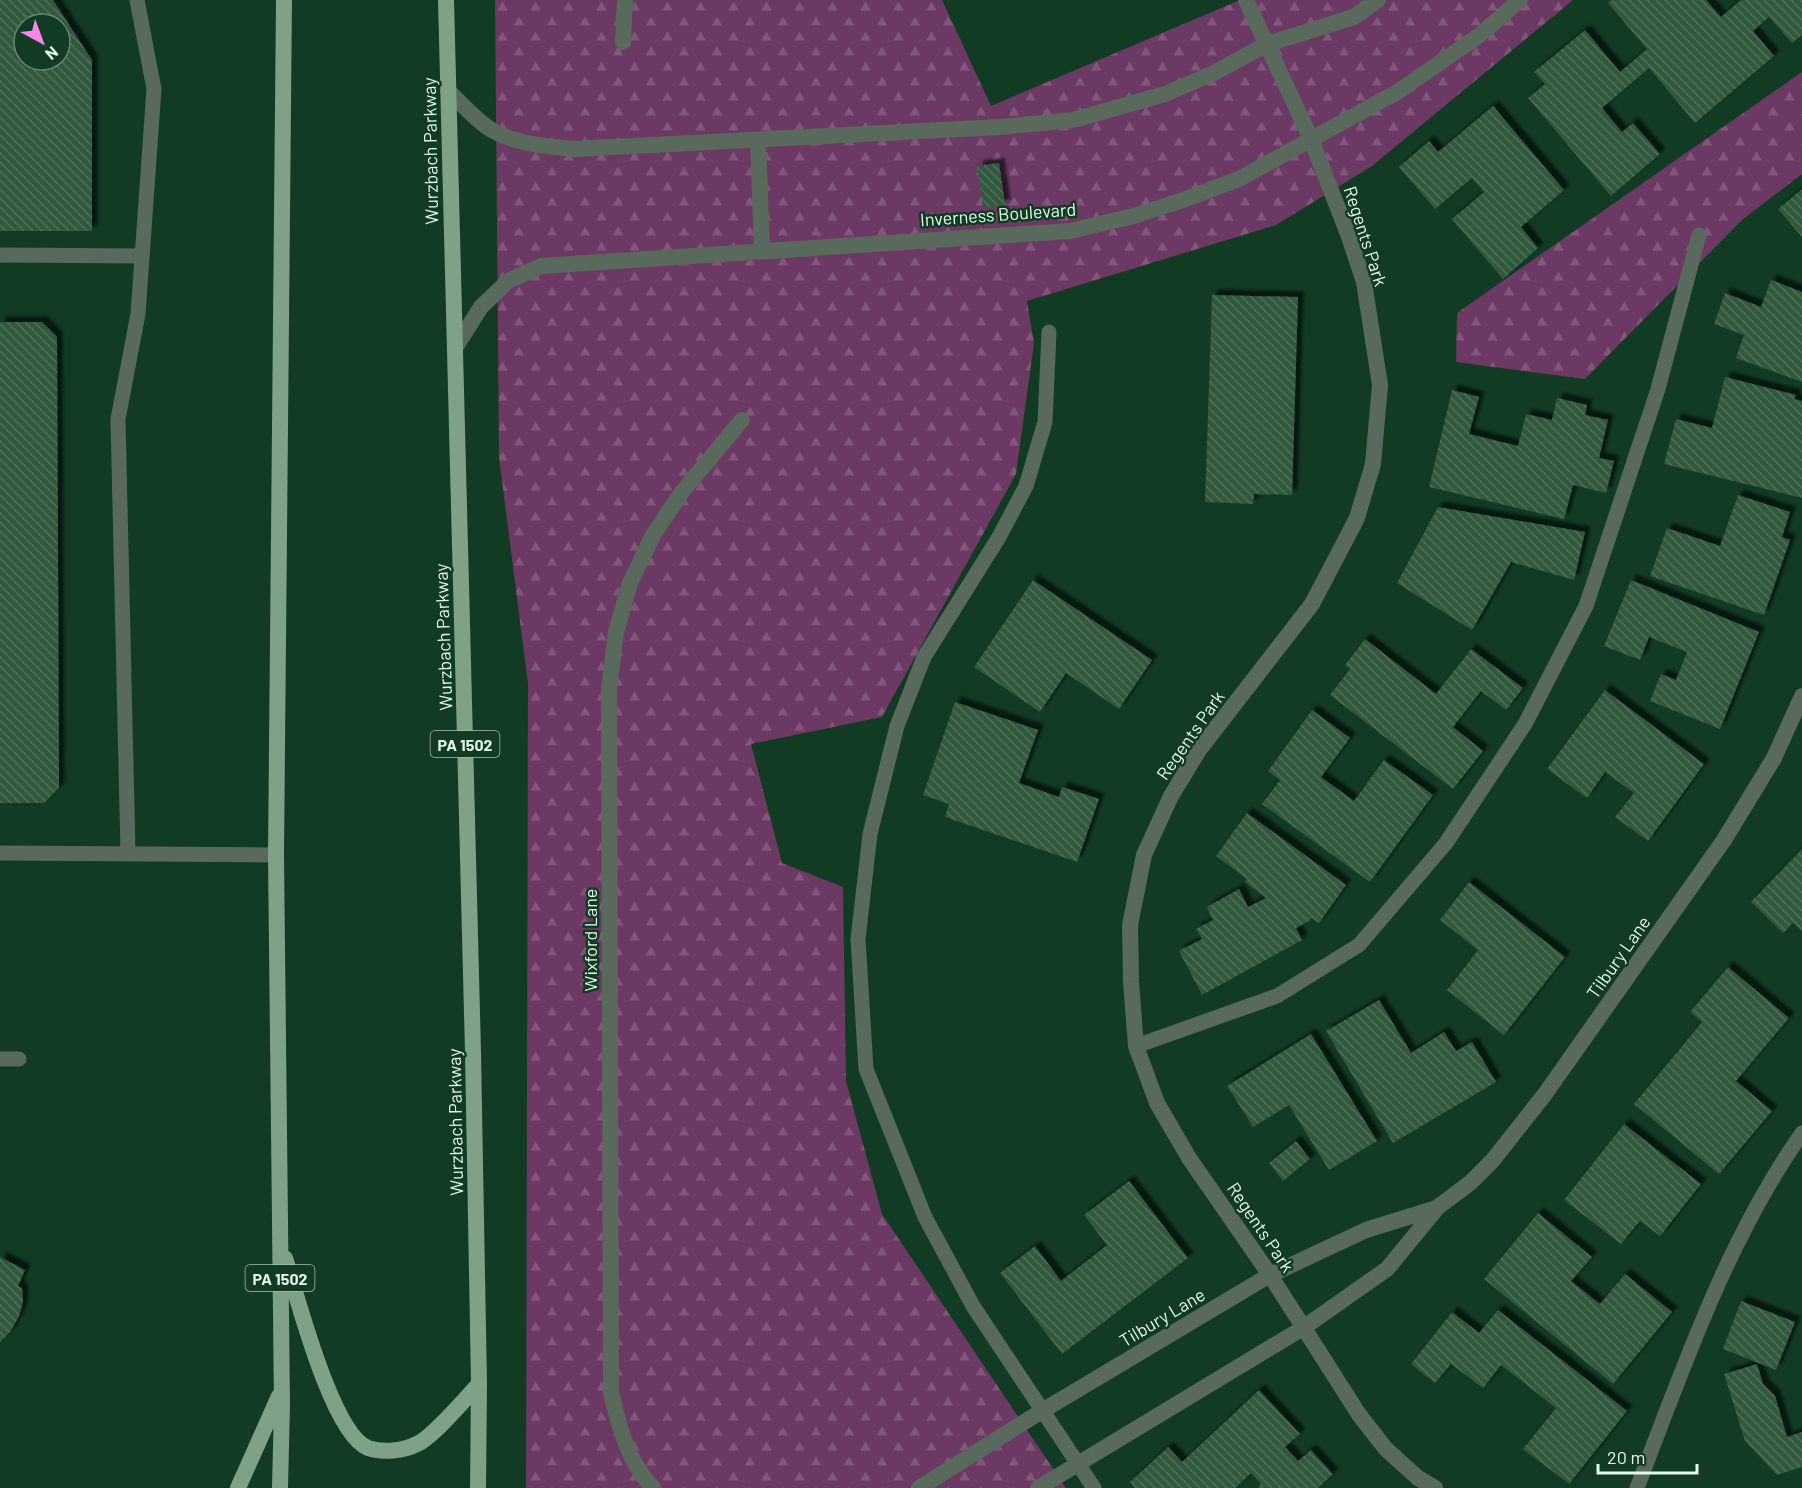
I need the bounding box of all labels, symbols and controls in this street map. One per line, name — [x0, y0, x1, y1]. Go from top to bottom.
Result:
north arrow — [12, 12, 72, 72]
text: N — [42, 43, 62, 64]
street label: Wurzbach Parkway — [418, 77, 442, 225]
street label: Regents Park — [1340, 183, 1392, 289]
street label: Inverness Boulevard — [919, 198, 1077, 230]
street label: Wurzbach Parkway — [429, 563, 457, 711]
street label: Regents Park — [1151, 686, 1229, 784]
road number: PA 1502 — [430, 731, 500, 757]
street label: Wixford Lane — [579, 889, 601, 991]
street label: Tilbury Lane — [1582, 911, 1654, 1003]
street label: Wurzbach Parkway — [443, 1048, 467, 1196]
street label: Regents Park — [1223, 1178, 1299, 1276]
road number: PA 1502 — [246, 1265, 314, 1291]
street label: Tilbury Lane — [1115, 1283, 1209, 1351]
scale bar — [1598, 1437, 1697, 1475]
text: 20 m — [1607, 1446, 1645, 1468]

